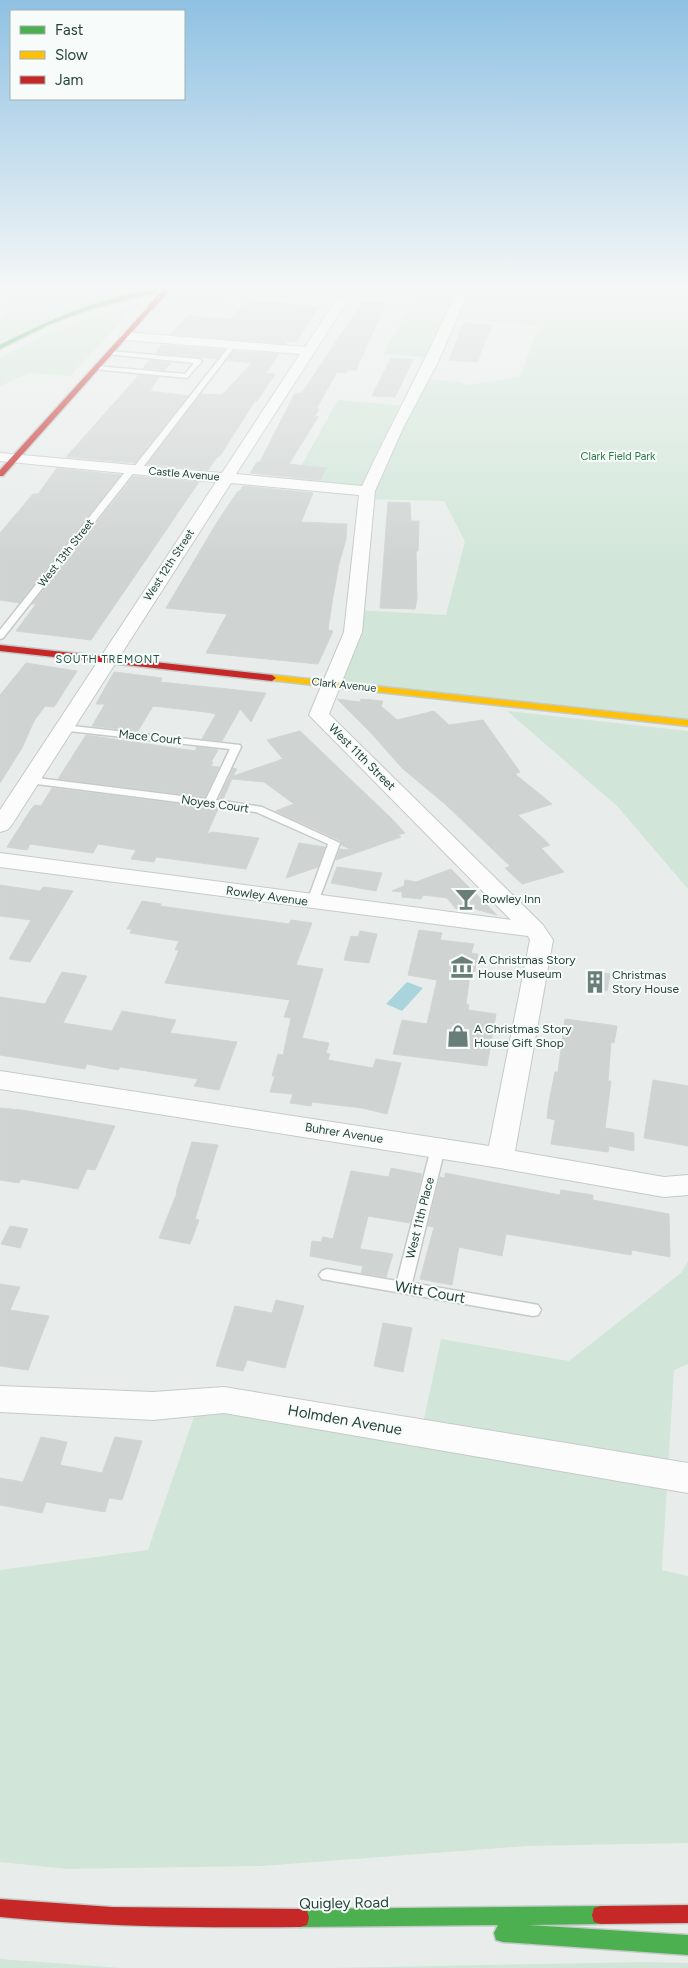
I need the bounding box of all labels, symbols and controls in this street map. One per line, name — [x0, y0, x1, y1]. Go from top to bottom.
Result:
legend — [10, 10, 185, 100]
text: Fast — [55, 21, 84, 39]
text: Slow — [55, 46, 88, 64]
text: Jam — [55, 71, 83, 89]
park label: Clark Field Park — [581, 450, 656, 463]
street label: Castle Avenue — [148, 464, 220, 484]
street label: West 13th Street — [35, 517, 97, 589]
street label: West 12th Street — [141, 527, 197, 603]
district label: SOUTH TREMONT — [56, 653, 160, 666]
street label: Clark Avenue — [311, 675, 377, 695]
street label: West 11th Street — [326, 721, 399, 794]
street label: Mace Court — [118, 727, 183, 747]
street label: Noyes Court — [180, 792, 250, 816]
street label: Rowley Avenue — [225, 883, 309, 909]
bar icon: Rowley Inn — [453, 886, 479, 912]
place label: Rowley Inn — [482, 892, 541, 906]
place label: A Christmas Story House Museum — [478, 953, 576, 981]
museum icon: A Christmas Story House Museum — [449, 954, 475, 980]
place label: Christmas Story House — [612, 968, 679, 996]
building icon: Christmas Story House — [582, 969, 608, 995]
place label: A Christmas Story House Gift Shop — [474, 1022, 572, 1050]
shop icon: A Christmas Story House Gift Shop — [445, 1023, 471, 1049]
street label: Buhrer Avenue — [304, 1120, 385, 1146]
street label: West 11th Place — [403, 1175, 437, 1260]
street label: Witt Court — [393, 1277, 467, 1307]
street label: Holmden Avenue — [286, 1401, 404, 1439]
street label: Quigley Road — [299, 1893, 389, 1913]

